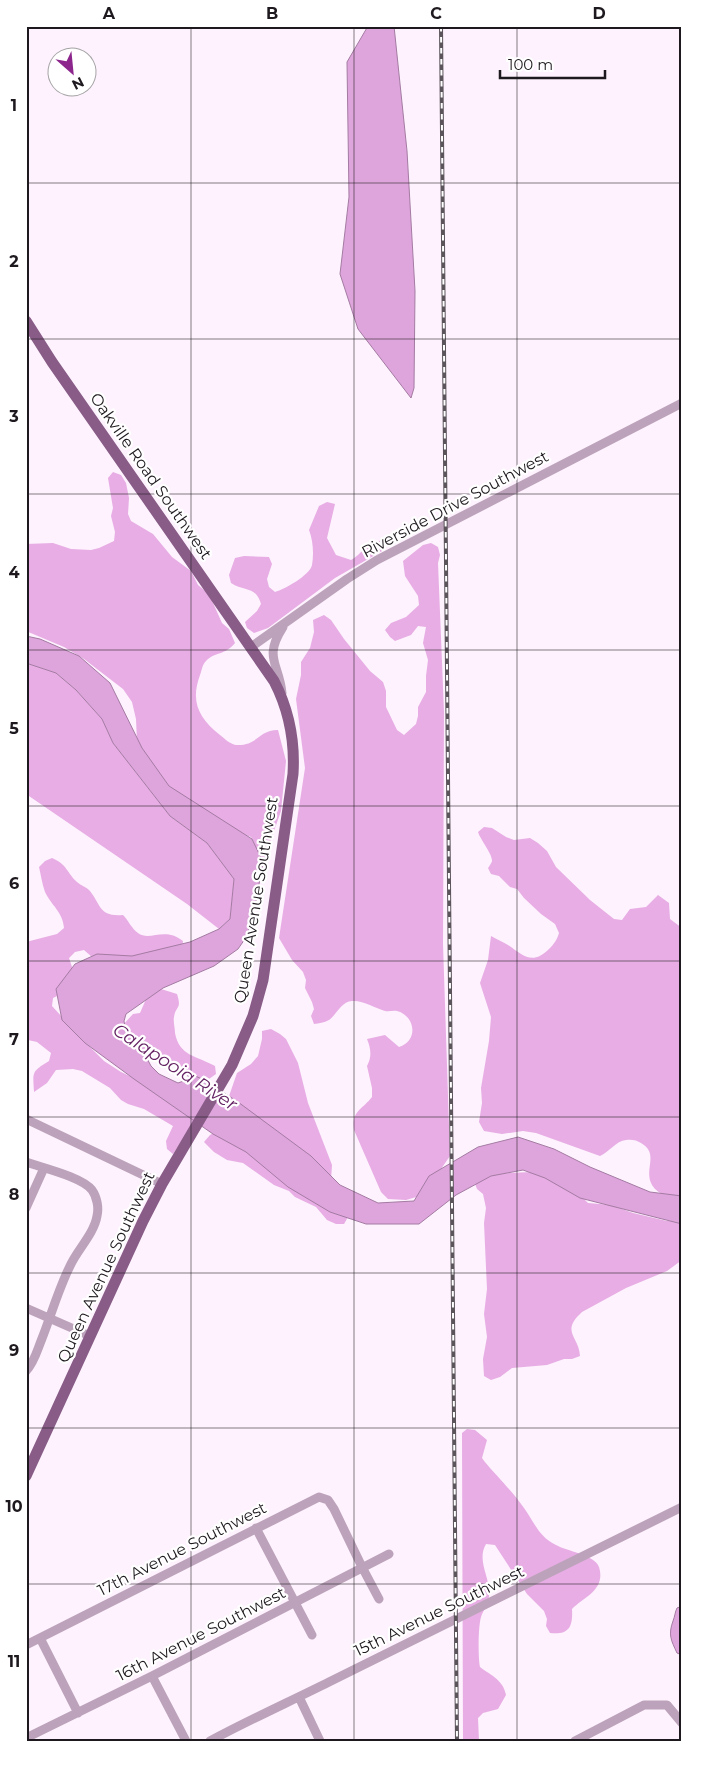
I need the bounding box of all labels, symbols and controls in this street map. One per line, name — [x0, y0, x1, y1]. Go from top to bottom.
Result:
text: A — [102, 4, 116, 23]
text: B — [266, 4, 278, 23]
text: C — [430, 4, 442, 23]
text: D — [592, 4, 606, 23]
north arrow — [48, 48, 98, 98]
scale bar — [500, 48, 606, 80]
text: 100 m — [508, 55, 553, 74]
text: N — [69, 73, 87, 94]
text: 1 — [11, 96, 17, 115]
text: 2 — [9, 252, 19, 271]
street label: Oakville Road Southwest — [86, 389, 216, 563]
text: 3 — [8, 407, 19, 426]
street label: Riverside Drive Southwest — [358, 446, 552, 561]
text: 4 — [8, 563, 20, 582]
text: 5 — [9, 719, 19, 738]
street label: Queen Avenue Southwest — [230, 795, 282, 1005]
text: 6 — [9, 874, 19, 893]
water label: Calapooia River — [109, 1019, 242, 1116]
text: 7 — [9, 1030, 19, 1049]
street label: Queen Avenue Southwest — [53, 1168, 159, 1366]
text: 8 — [9, 1185, 19, 1204]
text: 9 — [9, 1341, 19, 1360]
text: 10 — [5, 1497, 23, 1516]
street label: 17th Avenue Southwest — [95, 1498, 270, 1600]
street label: 15th Avenue Southwest — [351, 1561, 527, 1660]
street label: 16th Avenue Southwest — [113, 1583, 289, 1685]
text: 11 — [8, 1652, 20, 1671]

